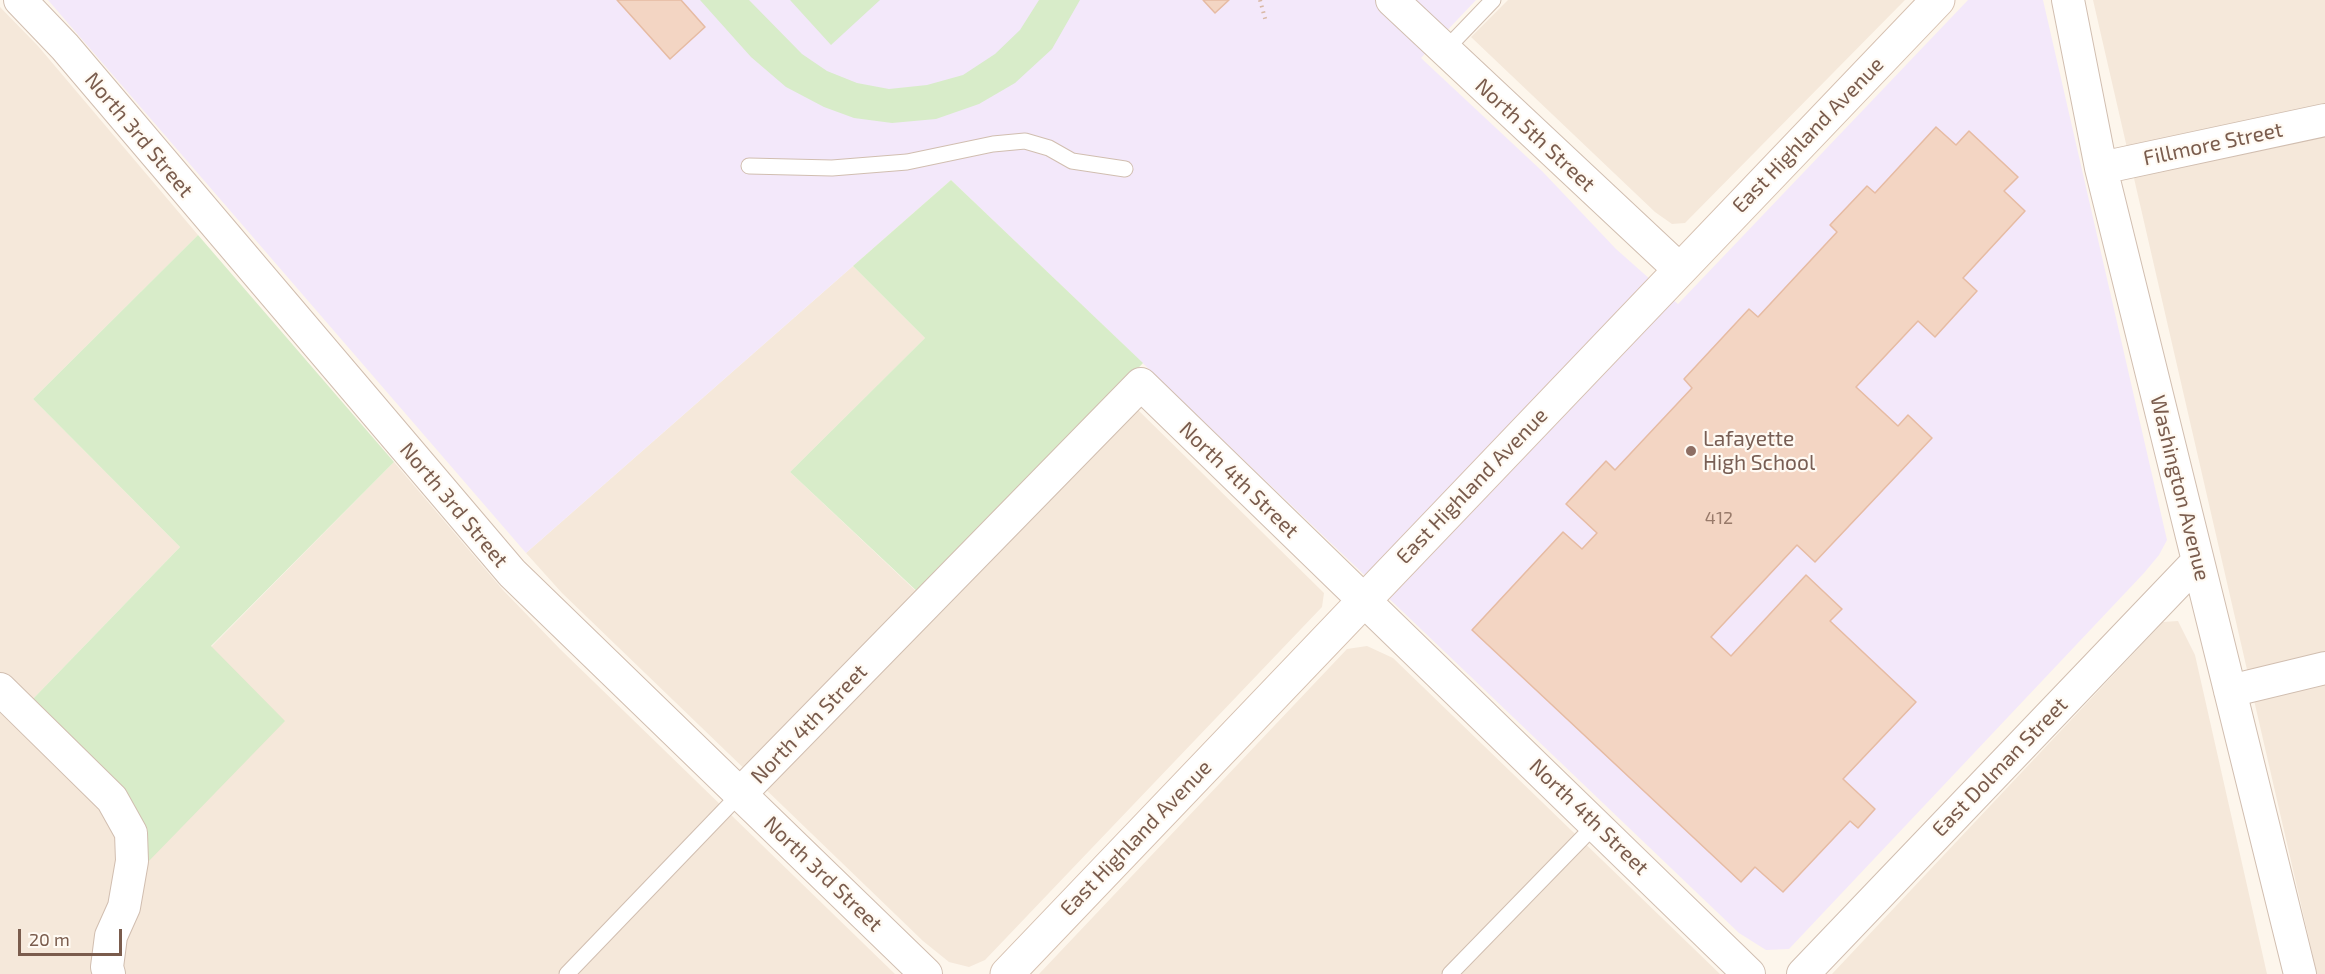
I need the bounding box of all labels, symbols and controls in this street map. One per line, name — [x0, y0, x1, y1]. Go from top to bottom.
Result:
street label: East Highland Avenue — [1727, 52, 1889, 218]
street label: North 3rd Street — [80, 68, 198, 202]
street label: North 5th Street — [1470, 73, 1600, 197]
street label: Fillmore Street — [2141, 117, 2285, 171]
street label: Washington Avenue — [2145, 393, 2215, 583]
street label: East Highland Avenue — [1391, 403, 1553, 569]
street label: North 4th Street — [1174, 417, 1304, 543]
place label: Lafayette High School — [1703, 426, 1815, 476]
street label: North 3rd Street — [395, 438, 513, 572]
marker: Lafayette High School — [1684, 444, 1698, 458]
house number: 412 — [1705, 507, 1733, 529]
street label: North 4th Street — [746, 659, 872, 789]
street label: East Dolman Street — [1927, 692, 2073, 842]
street label: North 4th Street — [1524, 754, 1654, 880]
street label: East Highland Avenue — [1055, 755, 1217, 921]
street label: North 3rd Street — [758, 811, 888, 937]
scale bar — [21, 917, 124, 955]
text: 20 m — [29, 928, 70, 950]

